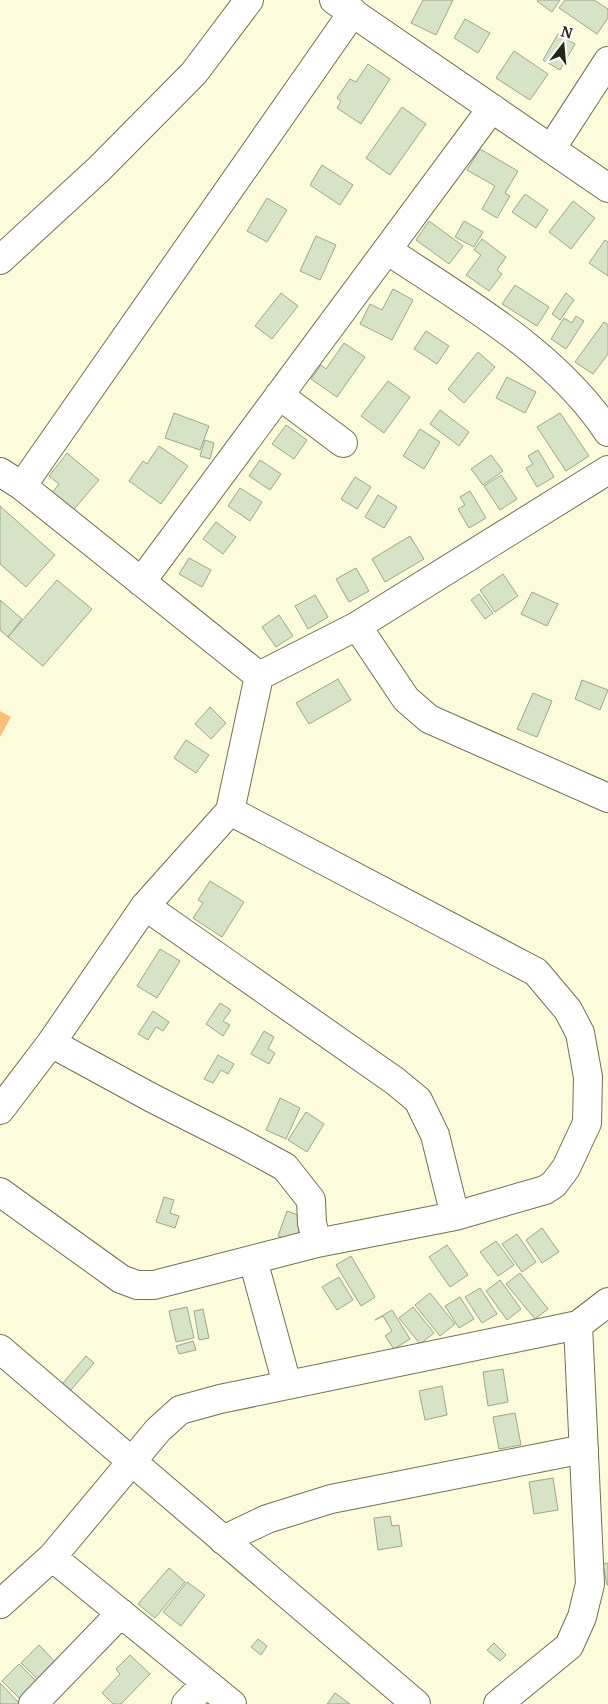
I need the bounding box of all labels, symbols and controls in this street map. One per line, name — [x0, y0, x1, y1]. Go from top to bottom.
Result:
north arrow — [538, 20, 588, 70]
text: N — [559, 22, 574, 43]

